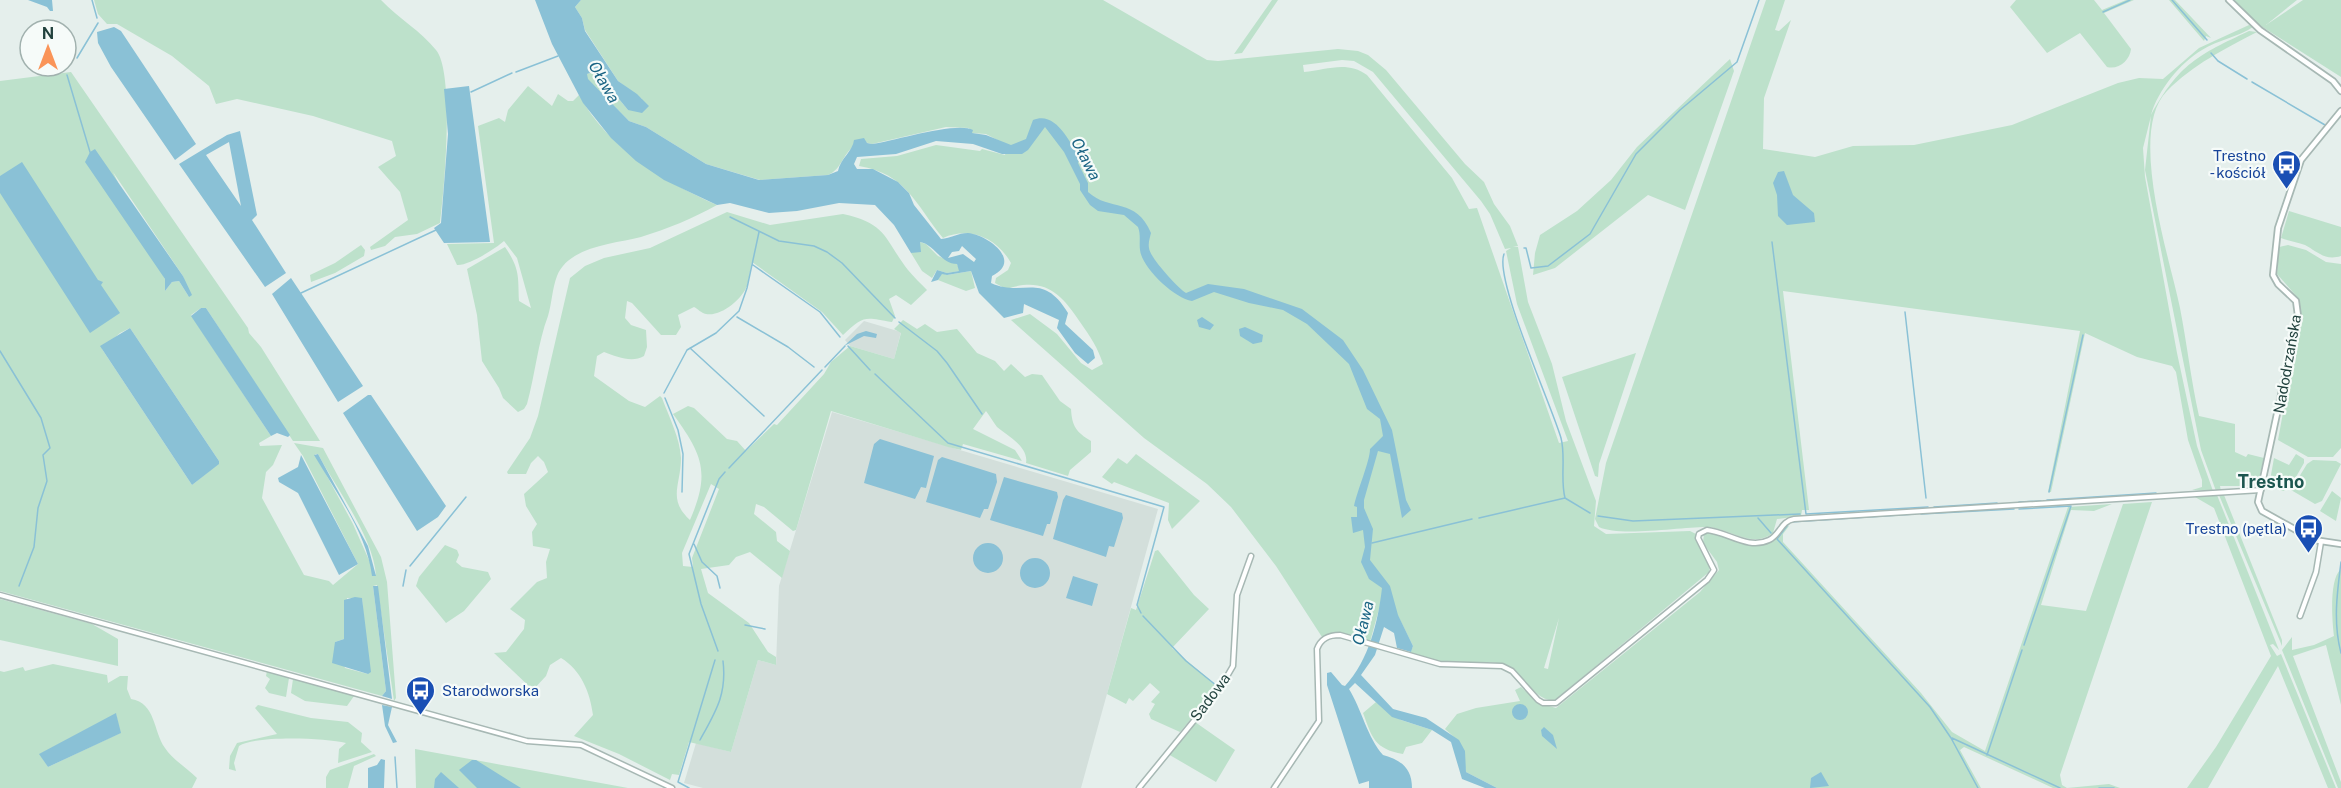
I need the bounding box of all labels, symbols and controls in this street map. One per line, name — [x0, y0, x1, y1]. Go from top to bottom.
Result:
north arrow — [18, 18, 78, 78]
text: N — [42, 24, 54, 43]
water label: Oława — [584, 58, 624, 106]
water label: Oława — [1067, 135, 1105, 183]
place label: Trestno - kościół — [2210, 147, 2266, 181]
bus stop icon: Trestno - kościół — [2271, 148, 2303, 190]
street label: Nadodrzańska — [2270, 313, 2304, 415]
district label: Trestno — [2238, 471, 2304, 492]
bus stop icon: Trestno (pętla) — [2292, 512, 2324, 554]
place label: Trestno (pętla) — [2186, 520, 2287, 537]
water label: Oława — [1348, 599, 1378, 647]
street label: Sadowa — [1187, 670, 1233, 724]
bus stop icon: Starodworska — [405, 674, 437, 716]
place label: Starodworska — [442, 682, 539, 699]

